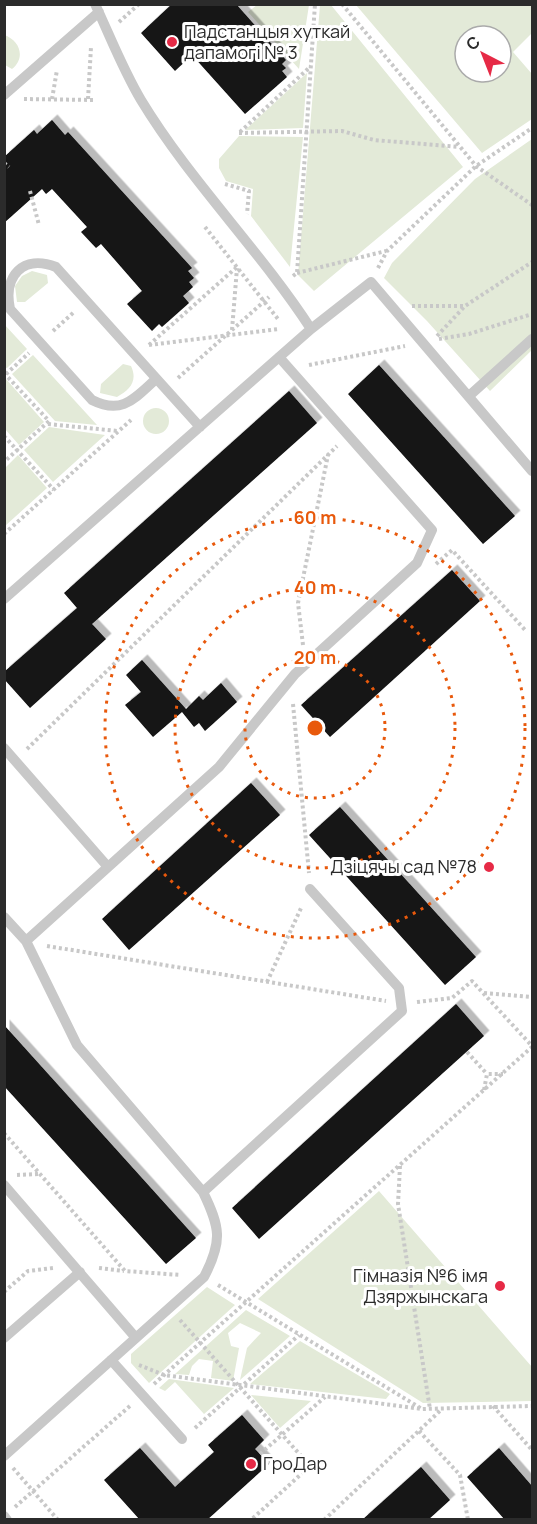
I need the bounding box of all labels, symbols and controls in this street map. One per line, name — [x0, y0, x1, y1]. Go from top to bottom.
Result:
place label: Падстанцыя хуткай дапамогі № 3 — [184, 19, 350, 64]
north arrow — [453, 24, 513, 84]
text: С — [461, 31, 485, 55]
marker: Падстанцыя хуткай дапамогі № 3 — [165, 35, 179, 49]
text: 60 m — [294, 505, 336, 529]
text: 40 m — [294, 575, 336, 599]
text: 20 m — [294, 645, 336, 669]
centre of rings — [305, 718, 325, 738]
place label: Дзіцячы сад №78 — [330, 854, 477, 878]
marker: Дзіцячы сад №78 — [482, 860, 496, 874]
place label: Гімназія №6 імя Дзяржынскага — [353, 1263, 488, 1308]
marker: Гімназія №6 імя Дзяржынскага — [493, 1279, 507, 1293]
place label: ГроДар — [263, 1451, 327, 1475]
marker: ГроДар — [244, 1457, 258, 1471]

